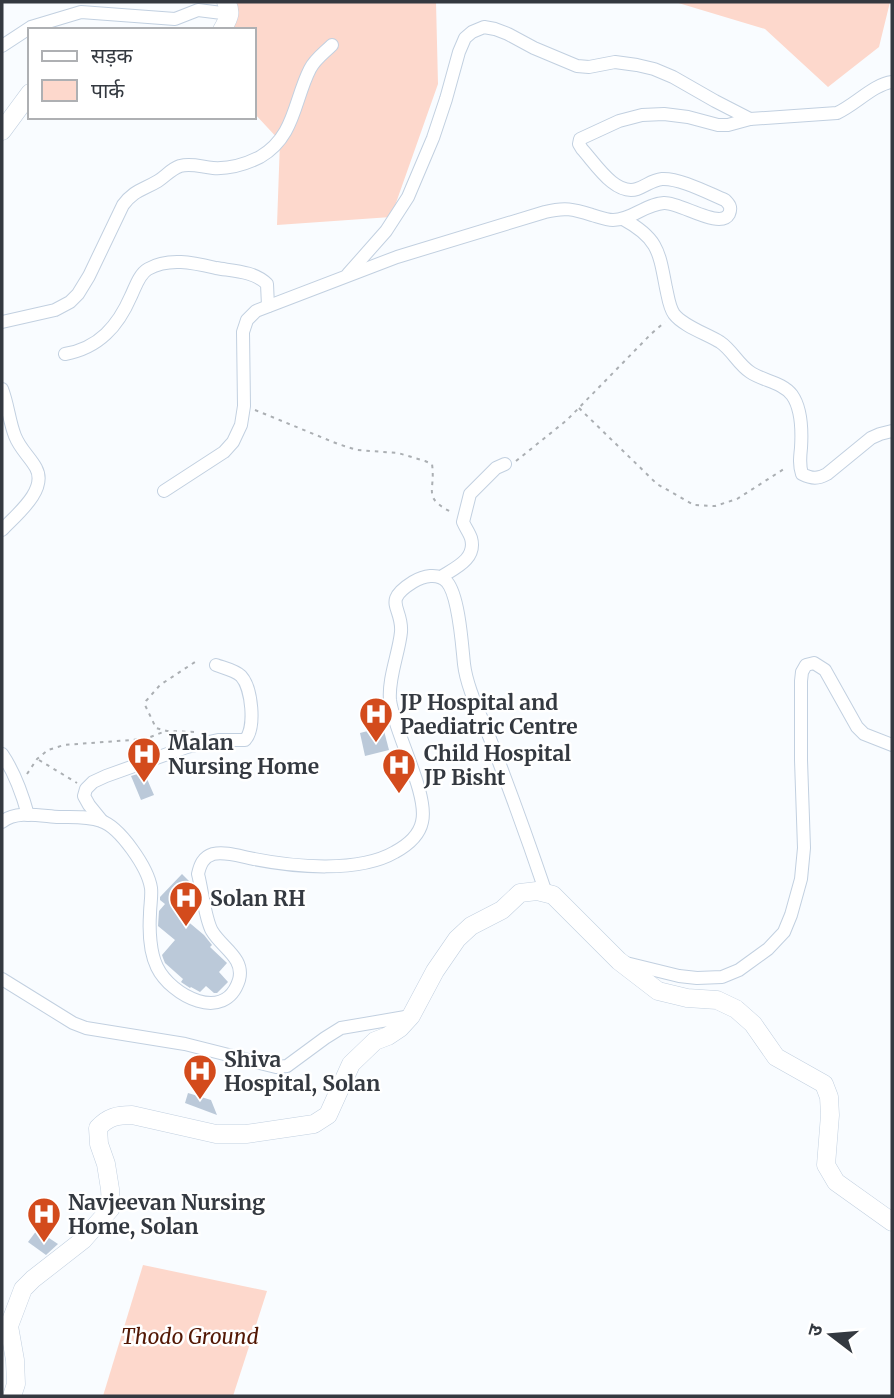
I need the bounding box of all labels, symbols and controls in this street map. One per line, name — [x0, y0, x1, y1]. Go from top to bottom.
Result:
legend — [28, 28, 256, 119]
text: सड़क — [91, 42, 133, 69]
text: पार्क — [91, 77, 125, 104]
place label: JP Hospital and Paediatric Centre — [399, 689, 578, 740]
hospital icon: JP Hospital and Paediatric Centre — [357, 695, 395, 744]
place label: Malan Nursing Home — [168, 729, 319, 780]
hospital icon: Malan Nursing Home — [125, 735, 163, 784]
place label: Child Hospital JP Bisht — [423, 740, 571, 791]
hospital icon: Child Hospital JP Bisht — [380, 746, 418, 795]
hospital icon: Solan RH — [167, 879, 205, 928]
place label: Solan RH — [210, 885, 306, 912]
place label: Shiva Hospital, Solan — [224, 1046, 380, 1097]
hospital icon: Shiva Hospital, Solan — [181, 1052, 219, 1101]
place label: Navjeevan Nursing Home, Solan — [68, 1189, 265, 1240]
hospital icon: Navjeevan Nursing Home, Solan — [25, 1195, 63, 1244]
north arrow — [796, 1300, 866, 1370]
text: उ — [802, 1321, 828, 1339]
park label: Thodo Ground — [121, 1323, 259, 1350]

